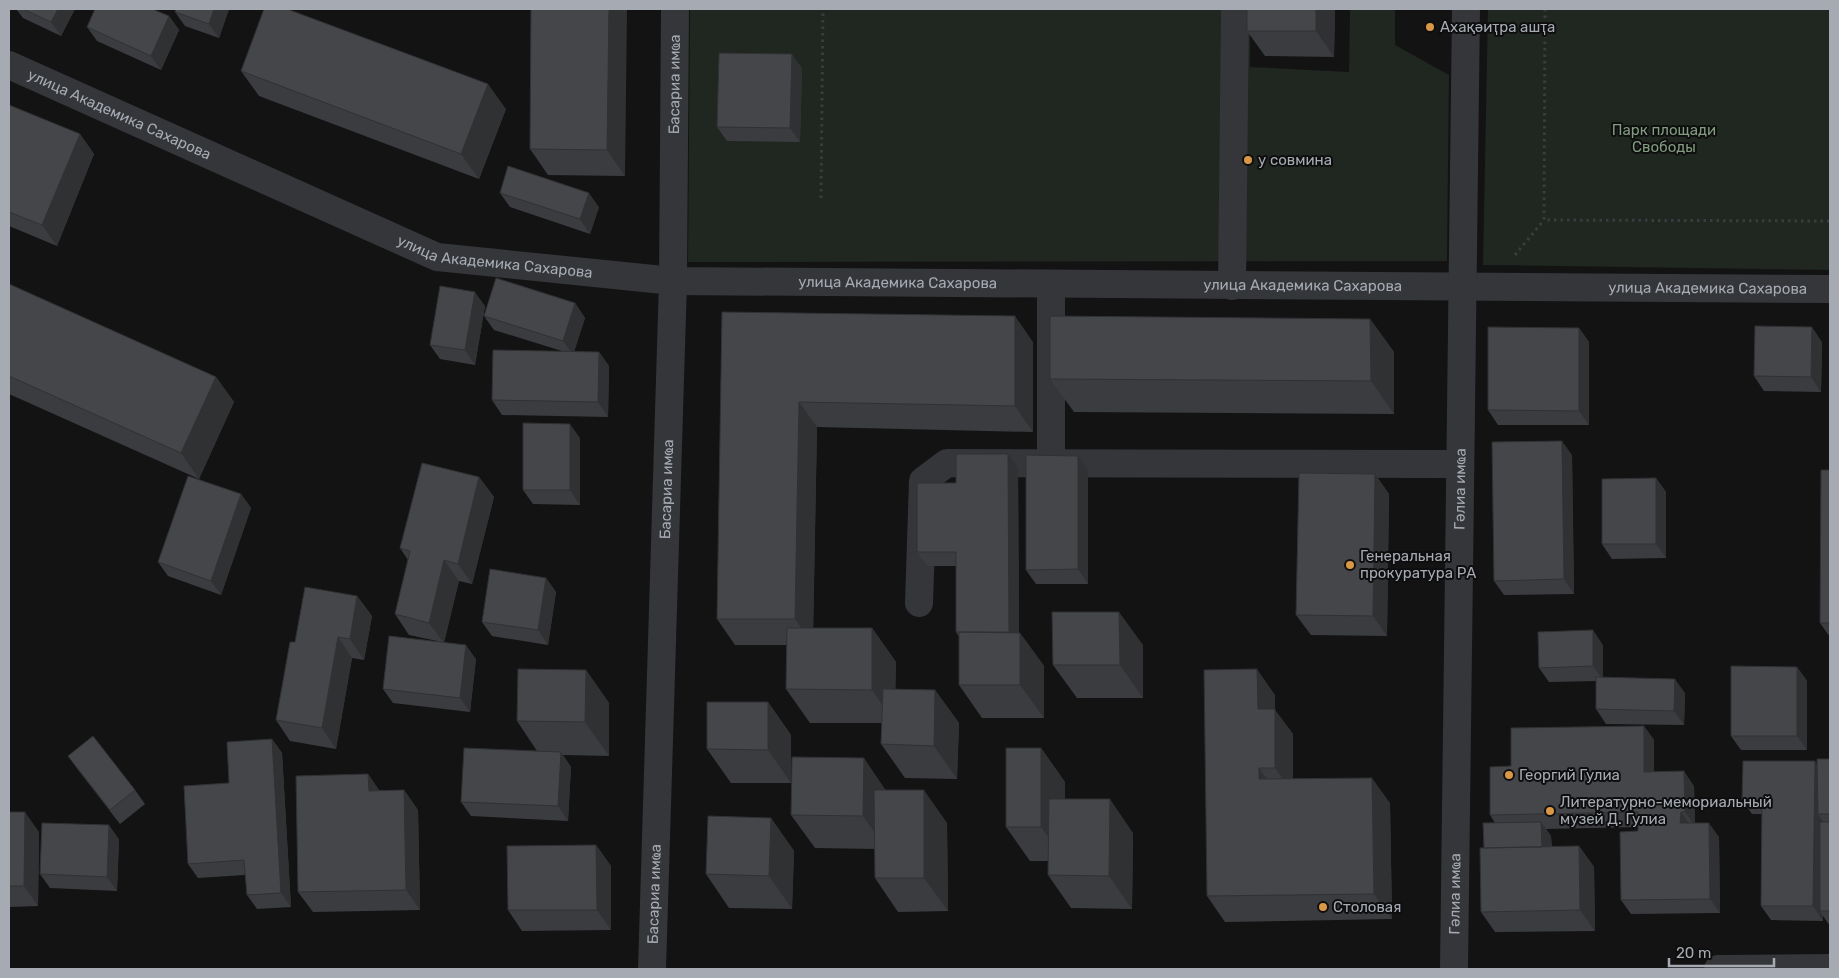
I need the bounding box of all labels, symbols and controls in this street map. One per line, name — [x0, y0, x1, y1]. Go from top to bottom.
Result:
place label: Ахақәиҭра ашҭа — [1440, 18, 1555, 36]
marker: Ахақәиҭра ашҭа — [1424, 21, 1436, 33]
street label: Басариа имҩа — [665, 34, 684, 134]
street label: улица Академика Сахарова — [25, 66, 214, 163]
park label: Парк площади Свободы — [1612, 121, 1716, 156]
place label: у совмина — [1258, 151, 1332, 169]
marker: у совмина — [1242, 154, 1254, 166]
street label: улица Академика Сахарова — [394, 231, 594, 282]
street label: улица Академика Сахарова — [798, 273, 997, 292]
street label: улица Академика Сахарова — [1203, 276, 1402, 295]
street label: улица Академика Сахарова — [1608, 278, 1807, 298]
street label: Басариа имҩа — [656, 439, 677, 539]
street label: Гәлиа имҩа — [1450, 448, 1470, 530]
place label: Генеральная прокуратура РА — [1360, 547, 1476, 582]
marker: Генеральная прокуратура РА — [1344, 559, 1356, 571]
place label: Георгий Гулиа — [1519, 766, 1620, 784]
marker: Георгий Гулиа — [1503, 769, 1515, 781]
place label: Литературно-мемориальный музей Д. Гулиа — [1560, 793, 1772, 828]
marker: Литературно-мемориальный музей Д. Гулиа — [1544, 805, 1556, 817]
street label: Басариа имҩа — [644, 844, 665, 944]
street label: Гәлиа имҩа — [1445, 853, 1464, 935]
place label: Столовая — [1333, 898, 1401, 916]
marker: Столовая — [1317, 901, 1329, 913]
scale bar — [1669, 936, 1774, 968]
text: 20 m — [1676, 944, 1711, 962]

